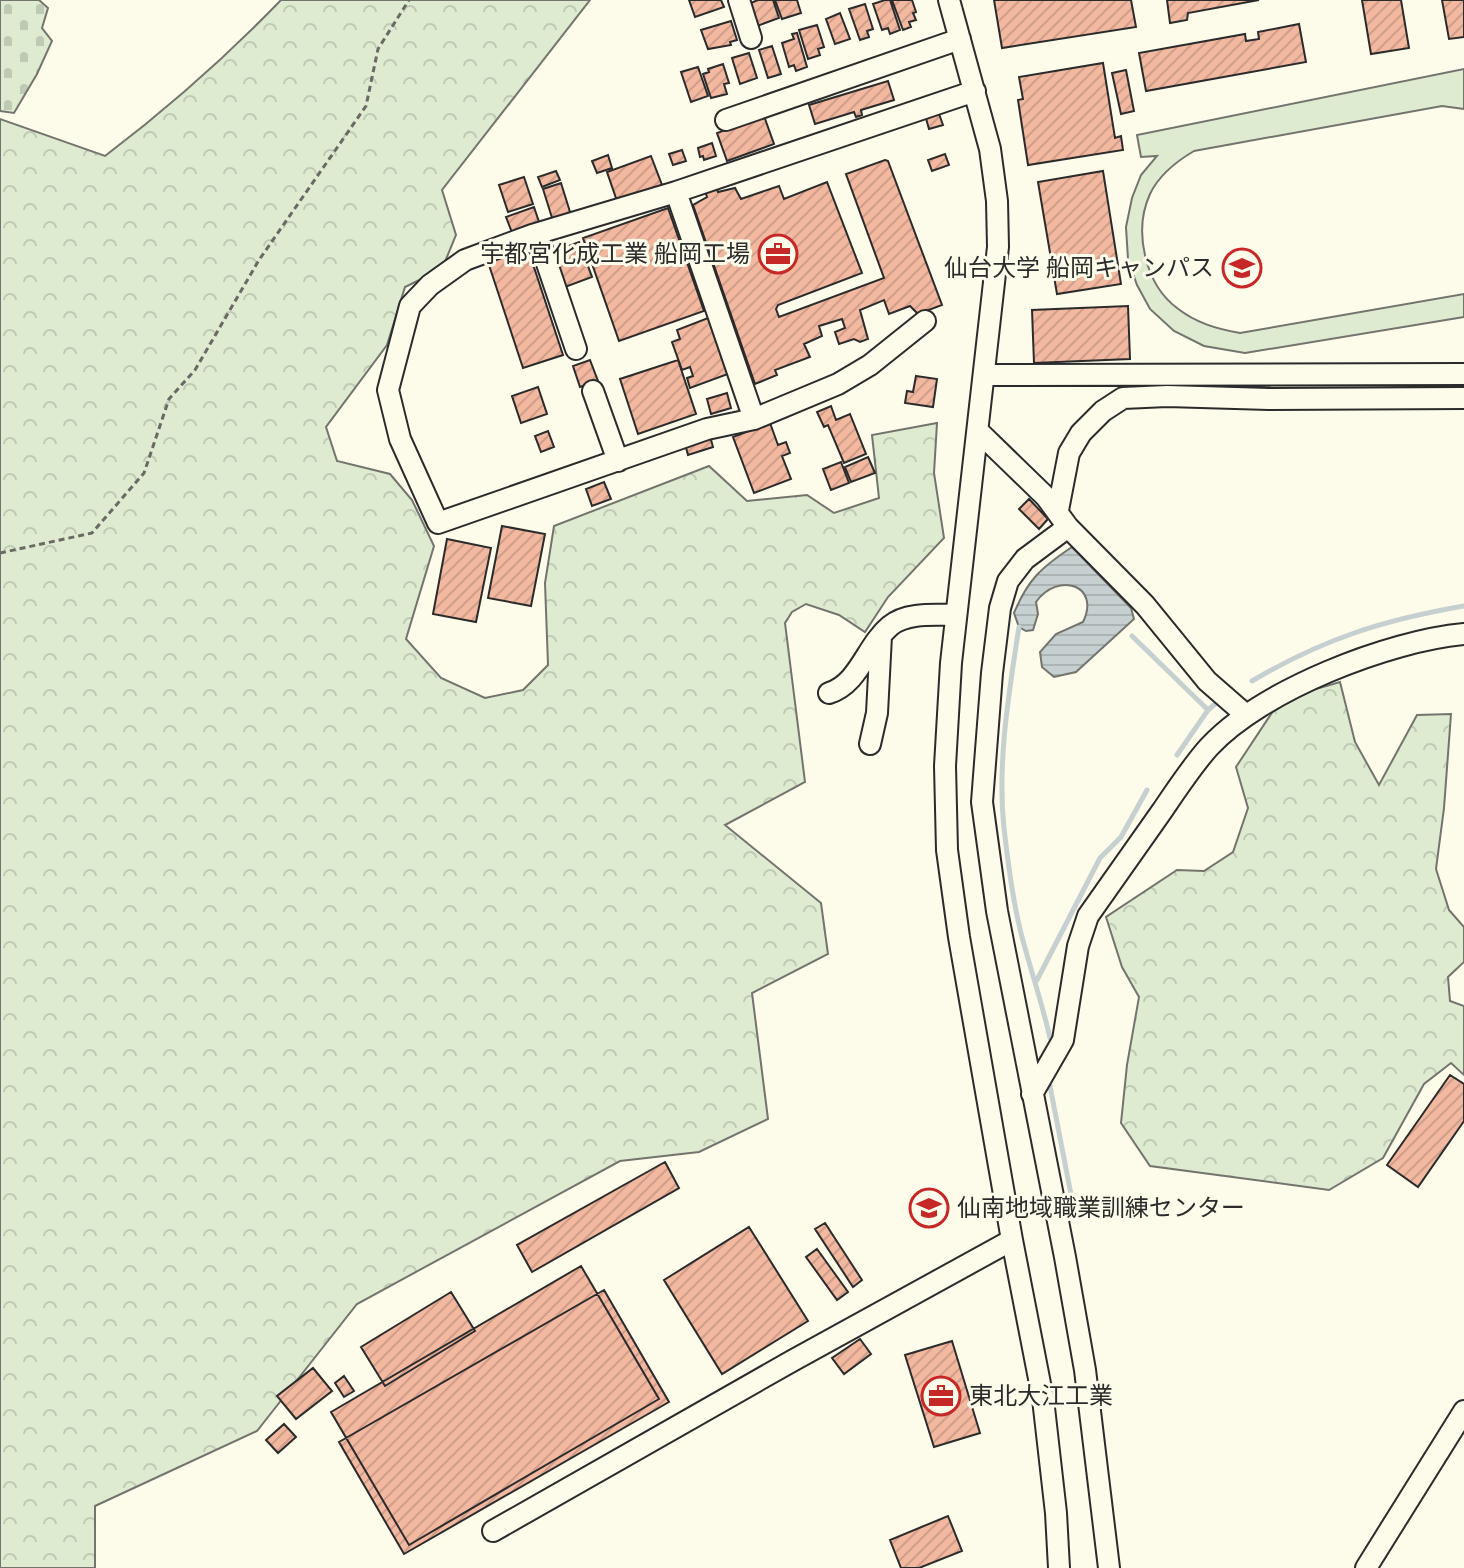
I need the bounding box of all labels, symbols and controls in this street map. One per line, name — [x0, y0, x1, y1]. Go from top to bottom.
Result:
office icon: 宇都宮化成工業 船岡工場 — [757, 233, 799, 275]
place label: 宇都宮化成工業 船岡工場 — [480, 240, 750, 268]
school or university icon: 仙台大学 船岡キャンパス — [1221, 247, 1263, 289]
place label: 仙台大学 船岡キャンパス — [944, 254, 1214, 282]
school or university icon: 仙南地域職業訓練センター — [908, 1187, 950, 1229]
place label: 仙南地域職業訓練センター — [957, 1194, 1245, 1222]
office icon: 東北大江工業 — [920, 1375, 962, 1417]
place label: 東北大江工業 — [969, 1382, 1113, 1410]

